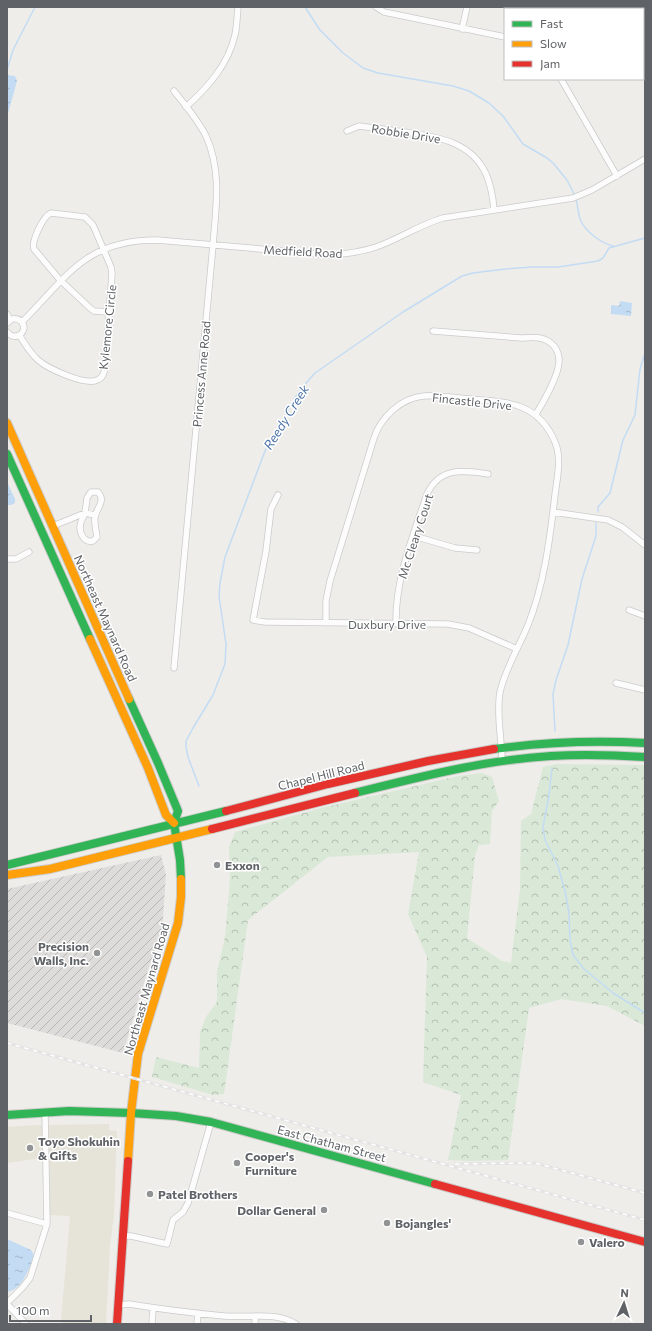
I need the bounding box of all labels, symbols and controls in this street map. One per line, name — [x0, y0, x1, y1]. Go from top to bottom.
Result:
legend — [504, 8, 644, 80]
text: Fast — [540, 16, 563, 30]
text: Slow — [540, 36, 567, 50]
text: Jam — [540, 56, 560, 71]
street label: Robbie Drive — [370, 121, 442, 145]
street label: Medfield Road — [263, 242, 343, 260]
street label: Kylemore Circle — [96, 284, 118, 370]
street label: Princess Anne Road — [189, 320, 213, 428]
water label: Reedy Creek — [260, 381, 313, 452]
street label: Fincastle Drive — [431, 390, 513, 412]
street label: Mc Cleary Court — [395, 492, 435, 580]
street label: Northeast Maynard Road — [72, 553, 140, 683]
street label: Duxbury Drive — [348, 617, 426, 631]
street label: Chapel Hill Road — [276, 757, 366, 793]
place label: Exxon — [225, 858, 260, 872]
marker: Exxon — [212, 860, 222, 870]
street label: Northeast Maynard Road — [120, 921, 172, 1057]
place label: Precision Walls, Inc. — [34, 939, 89, 967]
marker: Precision Walls, Inc. — [92, 948, 102, 958]
street label: East Chatham Street — [276, 1122, 388, 1164]
place label: Toyo Shokuhin & Gifts — [38, 1134, 120, 1162]
marker: Toyo Shokuhin & Gifts — [25, 1143, 35, 1153]
place label: Cooper's Furniture — [245, 1149, 297, 1177]
marker: Cooper's Furniture — [232, 1158, 242, 1168]
place label: Patel Brothers — [158, 1187, 238, 1201]
marker: Patel Brothers — [145, 1189, 155, 1199]
place label: Dollar General — [237, 1203, 316, 1217]
marker: Dollar General — [319, 1205, 329, 1215]
place label: Bojangles' — [395, 1216, 451, 1230]
marker: Bojangles' — [382, 1218, 392, 1228]
place label: Valero — [589, 1235, 625, 1249]
marker: Valero — [576, 1237, 586, 1247]
north arrow — [604, 1283, 644, 1323]
text: N — [620, 1286, 629, 1299]
scale bar — [10, 1297, 91, 1323]
text: 100 m — [16, 1303, 50, 1317]

